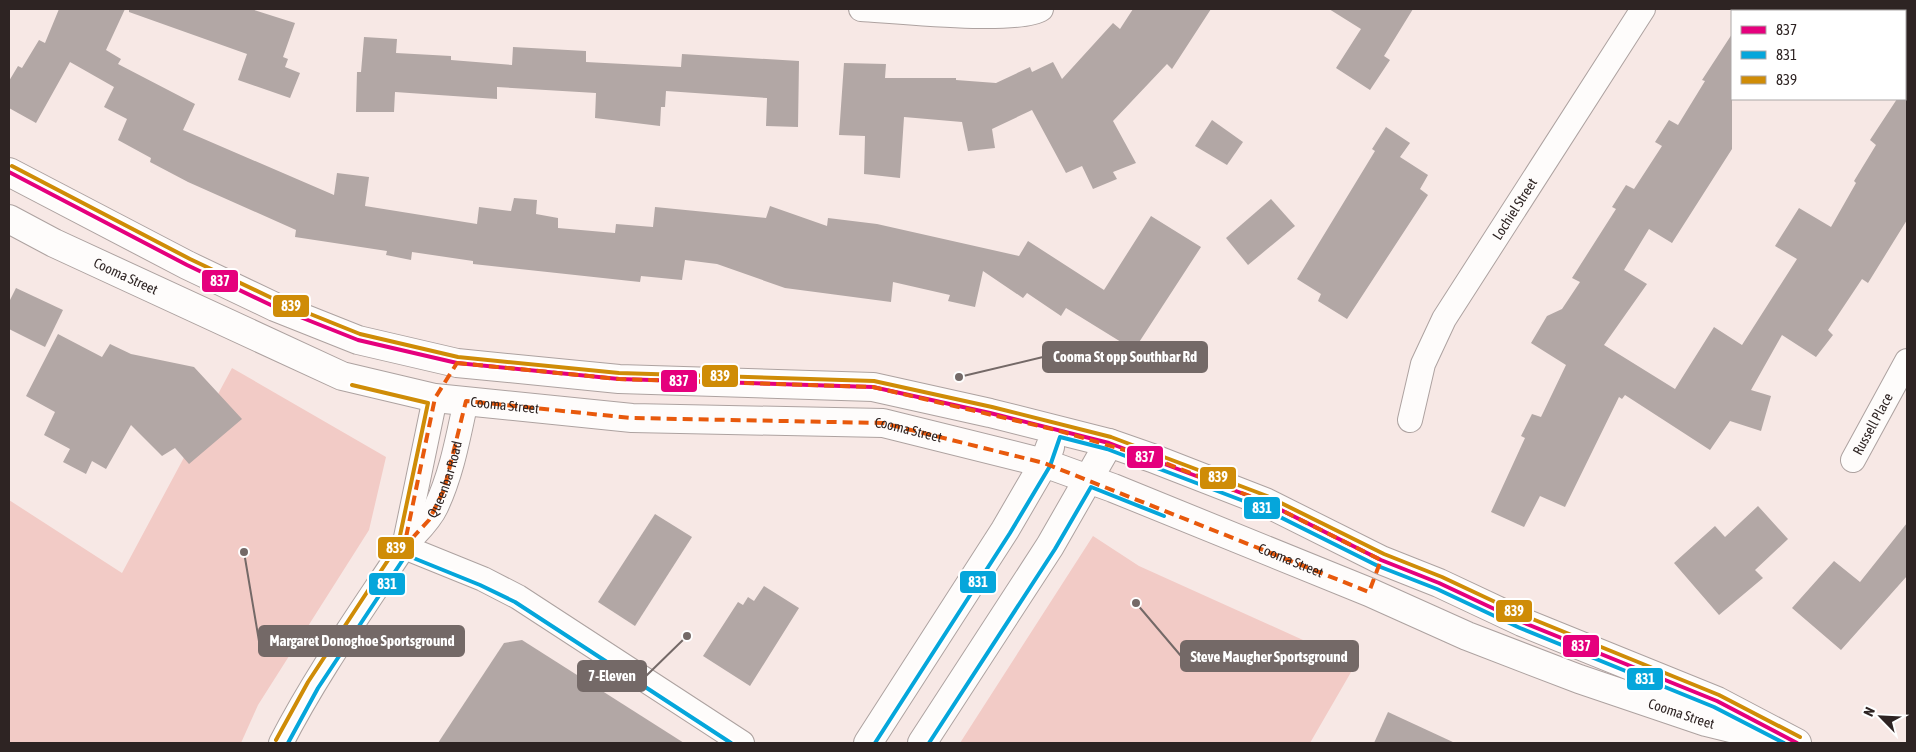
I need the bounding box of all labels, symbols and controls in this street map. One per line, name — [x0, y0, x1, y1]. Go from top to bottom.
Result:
legend — [1731, 10, 1906, 100]
text: 837 — [1776, 21, 1797, 38]
text: 831 — [1776, 46, 1797, 63]
text: 839 — [1776, 71, 1797, 88]
street label: Lochiel Street — [1489, 175, 1540, 243]
street label: Cooma Street — [91, 254, 160, 298]
line badge: 837 — [201, 269, 239, 293]
text: 837 — [210, 273, 230, 289]
line badge: 839 — [272, 294, 310, 318]
text: 839 — [281, 298, 301, 314]
callout: Cooma St opp Southbar Rd — [1043, 342, 1207, 372]
text: Cooma St opp Southbar Rd — [1053, 348, 1197, 365]
line badge: 839 — [701, 364, 739, 388]
text: 839 — [710, 368, 730, 384]
line badge: 837 — [660, 369, 698, 393]
text: 837 — [669, 373, 689, 389]
street label: Russell Place — [1849, 390, 1896, 458]
street label: Cooma Street — [470, 394, 540, 417]
street label: Cooma Street — [875, 415, 944, 445]
street label: Queenbar Road — [424, 439, 465, 521]
line badge: 837 — [1126, 445, 1164, 469]
text: 837 — [1135, 449, 1155, 465]
line badge: 839 — [1199, 466, 1237, 490]
text: 839 — [1208, 469, 1228, 485]
line badge: 831 — [1243, 496, 1281, 520]
text: 831 — [1252, 500, 1272, 516]
line badge: 839 — [377, 536, 415, 560]
text: 839 — [386, 540, 406, 556]
street label: Cooma Street — [1256, 540, 1326, 581]
line badge: 831 — [959, 570, 997, 594]
line badge: 831 — [368, 572, 406, 596]
text: 831 — [968, 574, 988, 590]
text: 831 — [377, 576, 397, 592]
line badge: 839 — [1495, 599, 1533, 623]
text: 839 — [1504, 603, 1524, 619]
callout: Margaret Donoghoe Sportsground — [259, 626, 464, 656]
text: Margaret Donoghoe Sportsground — [269, 632, 455, 649]
line badge: 837 — [1562, 634, 1600, 658]
text: 837 — [1571, 638, 1591, 654]
callout: Steve Maugher Sportsground — [1181, 641, 1358, 671]
text: Steve Maugher Sportsground — [1190, 648, 1348, 665]
callout: 7-Eleven — [578, 661, 646, 691]
text: 7-Eleven — [588, 667, 636, 684]
line badge: 831 — [1626, 667, 1664, 691]
text: 831 — [1635, 671, 1655, 687]
north arrow — [1856, 692, 1906, 742]
street label: Cooma Street — [1646, 695, 1716, 732]
text: N — [1860, 705, 1878, 719]

